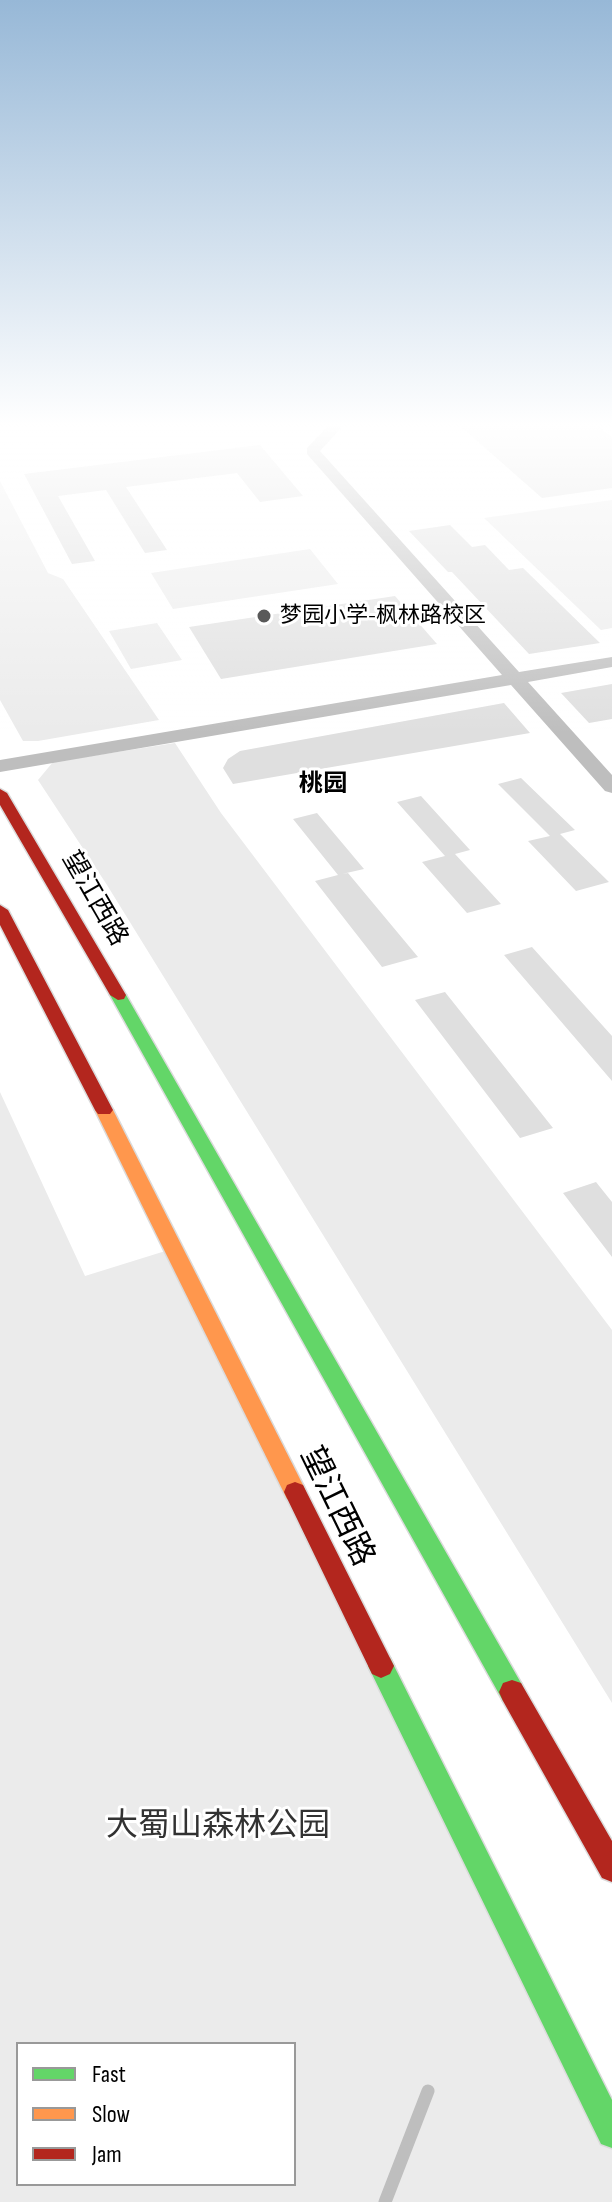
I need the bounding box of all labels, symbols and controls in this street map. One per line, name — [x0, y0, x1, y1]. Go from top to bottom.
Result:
place label: 梦园小学-枫林路校区 — [280, 603, 486, 629]
marker: 梦园小学-枫林路校区 — [255, 607, 273, 625]
district label: 桃园 — [299, 771, 347, 799]
street label: 望江西路 — [54, 846, 134, 952]
street label: 望江西路 — [291, 1441, 381, 1573]
park label: 大蜀山森林公园 — [106, 1808, 330, 1846]
legend — [16, 2042, 296, 2186]
text: Fast — [92, 2060, 126, 2089]
text: Slow — [92, 2100, 130, 2129]
text: Jam — [92, 2140, 122, 2169]

